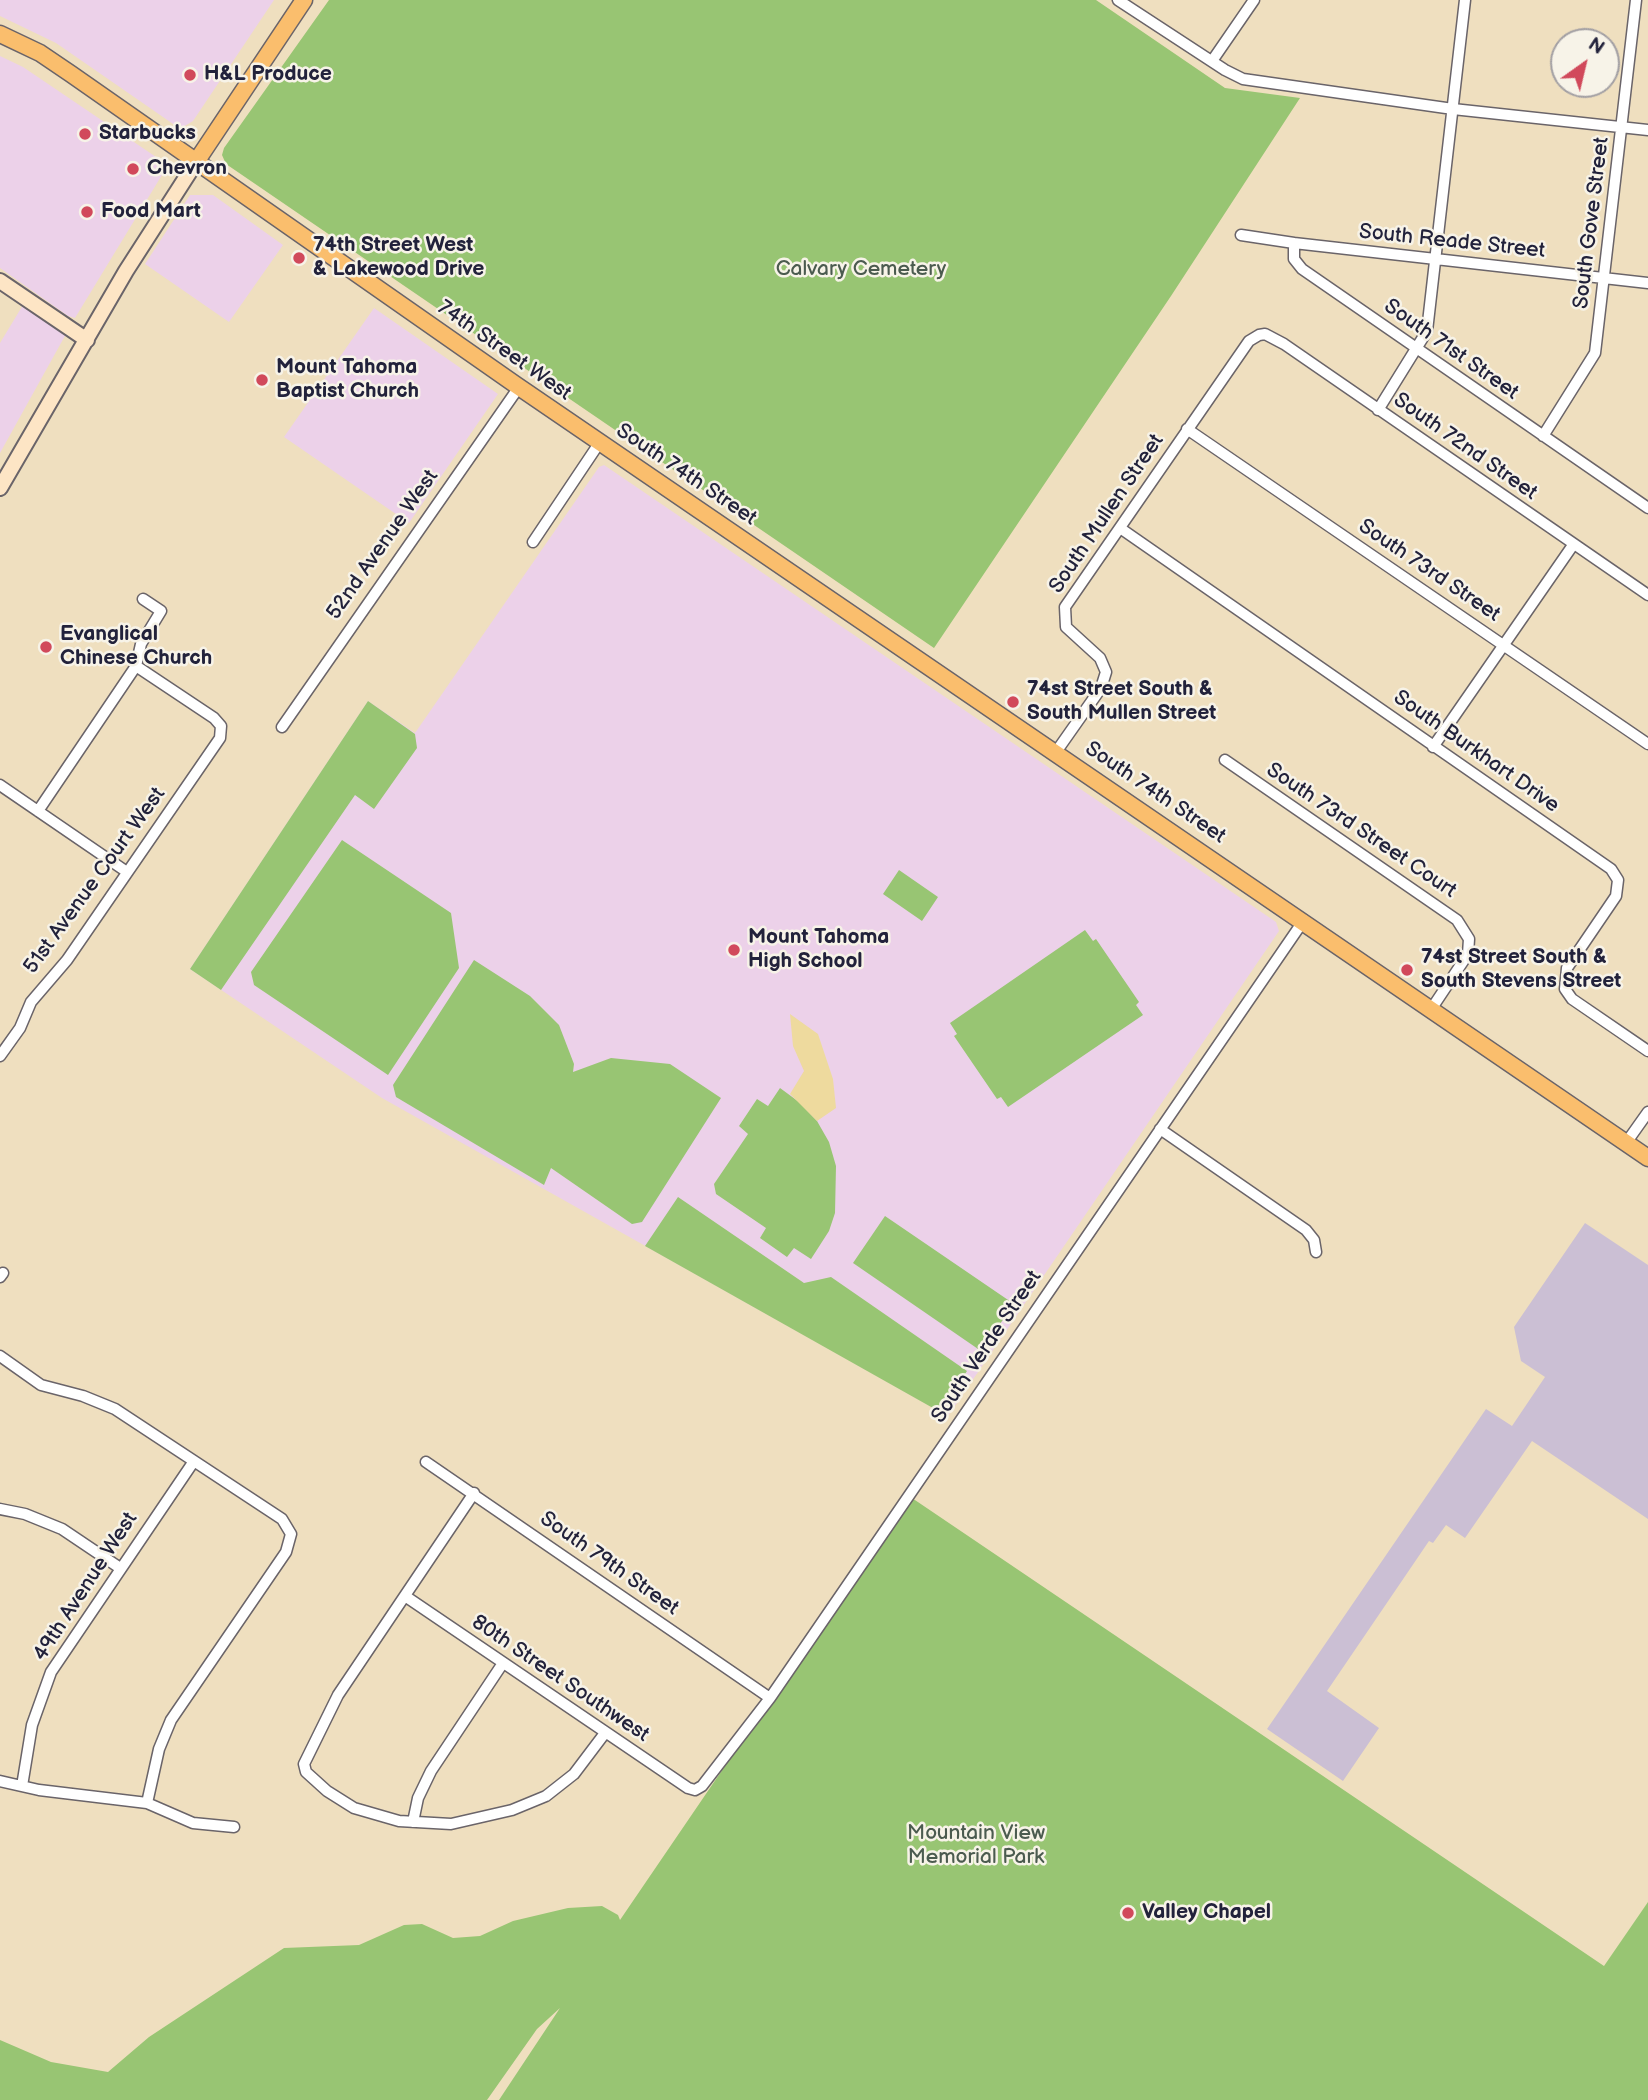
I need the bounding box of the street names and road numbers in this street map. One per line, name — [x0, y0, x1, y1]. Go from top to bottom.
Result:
street label: South Gove Street — [1569, 136, 1615, 310]
street label: South Reade Street — [1358, 220, 1546, 264]
street label: South 71st Street — [1379, 294, 1523, 406]
street label: 74th Street West — [432, 296, 576, 406]
street label: South 72nd Street — [1388, 388, 1542, 506]
street label: South 74th Street — [611, 419, 761, 531]
street label: South Mullen Street — [1044, 430, 1170, 598]
street label: 52nd Avenue West — [322, 465, 444, 625]
street label: South 73rd Street — [1353, 514, 1505, 628]
street label: South Burkhart Drive — [1388, 685, 1564, 819]
street label: South 74th Street — [1080, 737, 1230, 849]
street label: South 73rd Street Court — [1261, 758, 1461, 904]
street label: 51st Avenue Court West — [19, 783, 171, 979]
street label: South Verde Street — [927, 1266, 1047, 1428]
street label: South 79th Street — [535, 1507, 683, 1621]
street label: 49th Avenue West — [29, 1508, 143, 1666]
street label: 80th Street Southwest — [466, 1610, 654, 1748]

